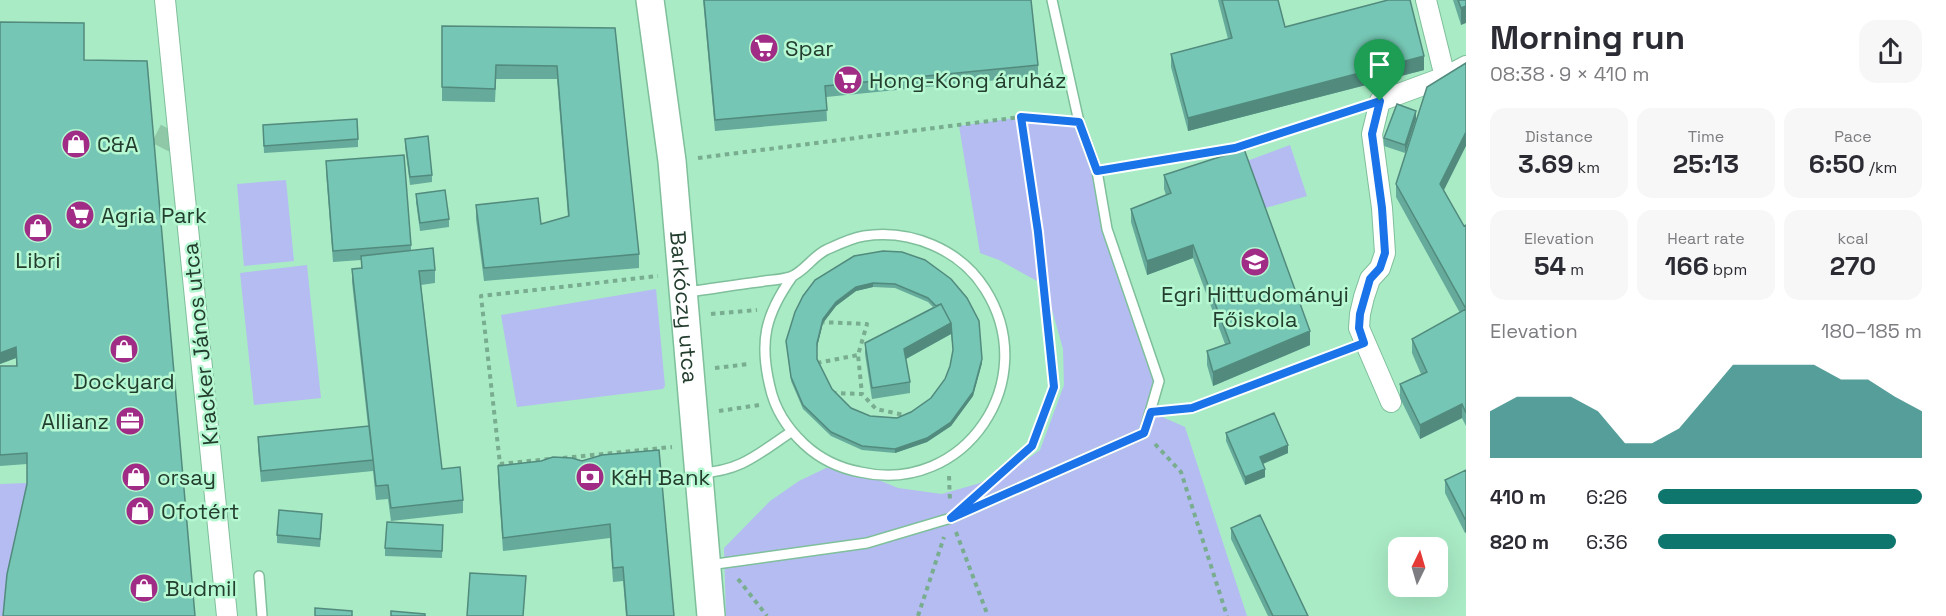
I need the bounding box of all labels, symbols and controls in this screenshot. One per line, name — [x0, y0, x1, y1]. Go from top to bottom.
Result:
text: Morning run — [1490, 17, 1685, 59]
button: share — [1859, 20, 1922, 83]
supermarket icon: Spar — [748, 32, 780, 64]
place label: Spar — [785, 34, 834, 62]
pin — [1354, 39, 1405, 101]
icon: arrive — [1363, 48, 1396, 81]
text: 08:38 · 9 × 410 m — [1490, 61, 1649, 87]
supermarket icon: Hong-Kong áruház — [832, 64, 864, 96]
place label: Hong-Kong áruház — [869, 66, 1067, 94]
text: Distance — [1525, 126, 1593, 147]
text: Time — [1688, 126, 1724, 147]
text: Pace — [1834, 126, 1872, 147]
shop icon: C&A — [60, 128, 92, 160]
place label: C&A — [97, 130, 138, 158]
text: 3.69 — [1518, 147, 1573, 181]
text: 25:13 — [1673, 147, 1739, 181]
text: 6:50 — [1809, 147, 1865, 181]
text: km — [1573, 157, 1600, 178]
text: /km — [1865, 157, 1897, 178]
supermarket icon: Agria Park — [64, 199, 96, 231]
place label: Agria Park — [101, 201, 207, 229]
shop icon: Libri — [22, 212, 54, 244]
text: Elevation — [1524, 228, 1594, 249]
text: Heart rate — [1667, 228, 1745, 249]
text: kcal — [1838, 228, 1868, 249]
street label: Barkóczy utca — [664, 230, 705, 385]
street label: Kracker János utca — [175, 241, 225, 447]
place label: Libri — [15, 246, 61, 274]
school or university icon: Egri Hittudományi Főiskola — [1239, 246, 1271, 278]
text: 54 — [1534, 249, 1566, 283]
text: 166 — [1665, 249, 1709, 283]
text: 270 — [1830, 249, 1876, 283]
text: m — [1566, 259, 1584, 280]
text: bpm — [1709, 259, 1747, 280]
place label: Egri Hittudományi Főiskola — [1161, 280, 1349, 333]
text: Elevation — [1490, 318, 1578, 344]
text: 180–185 m — [1821, 318, 1922, 344]
shop icon: Dockyard — [108, 333, 140, 365]
place label: Dockyard — [73, 367, 175, 395]
office icon: Allianz — [114, 405, 146, 437]
place label: Allianz — [41, 407, 109, 435]
shop icon: orsay — [120, 461, 152, 493]
bank icon: K&H Bank — [574, 461, 606, 493]
place label: orsay — [157, 463, 216, 491]
place label: K&H Bank — [611, 463, 710, 491]
text: 410 m — [1490, 484, 1546, 510]
text: 6:26 — [1586, 484, 1628, 510]
shop icon: Ofotért — [124, 495, 156, 527]
place label: Ofotért — [161, 497, 239, 525]
text: 820 m — [1490, 529, 1549, 555]
text: 6:36 — [1586, 529, 1628, 555]
north arrow — [1388, 537, 1448, 597]
map controls — [1388, 537, 1448, 597]
shop icon: Budmil — [128, 572, 160, 604]
place label: Budmil — [165, 574, 237, 602]

